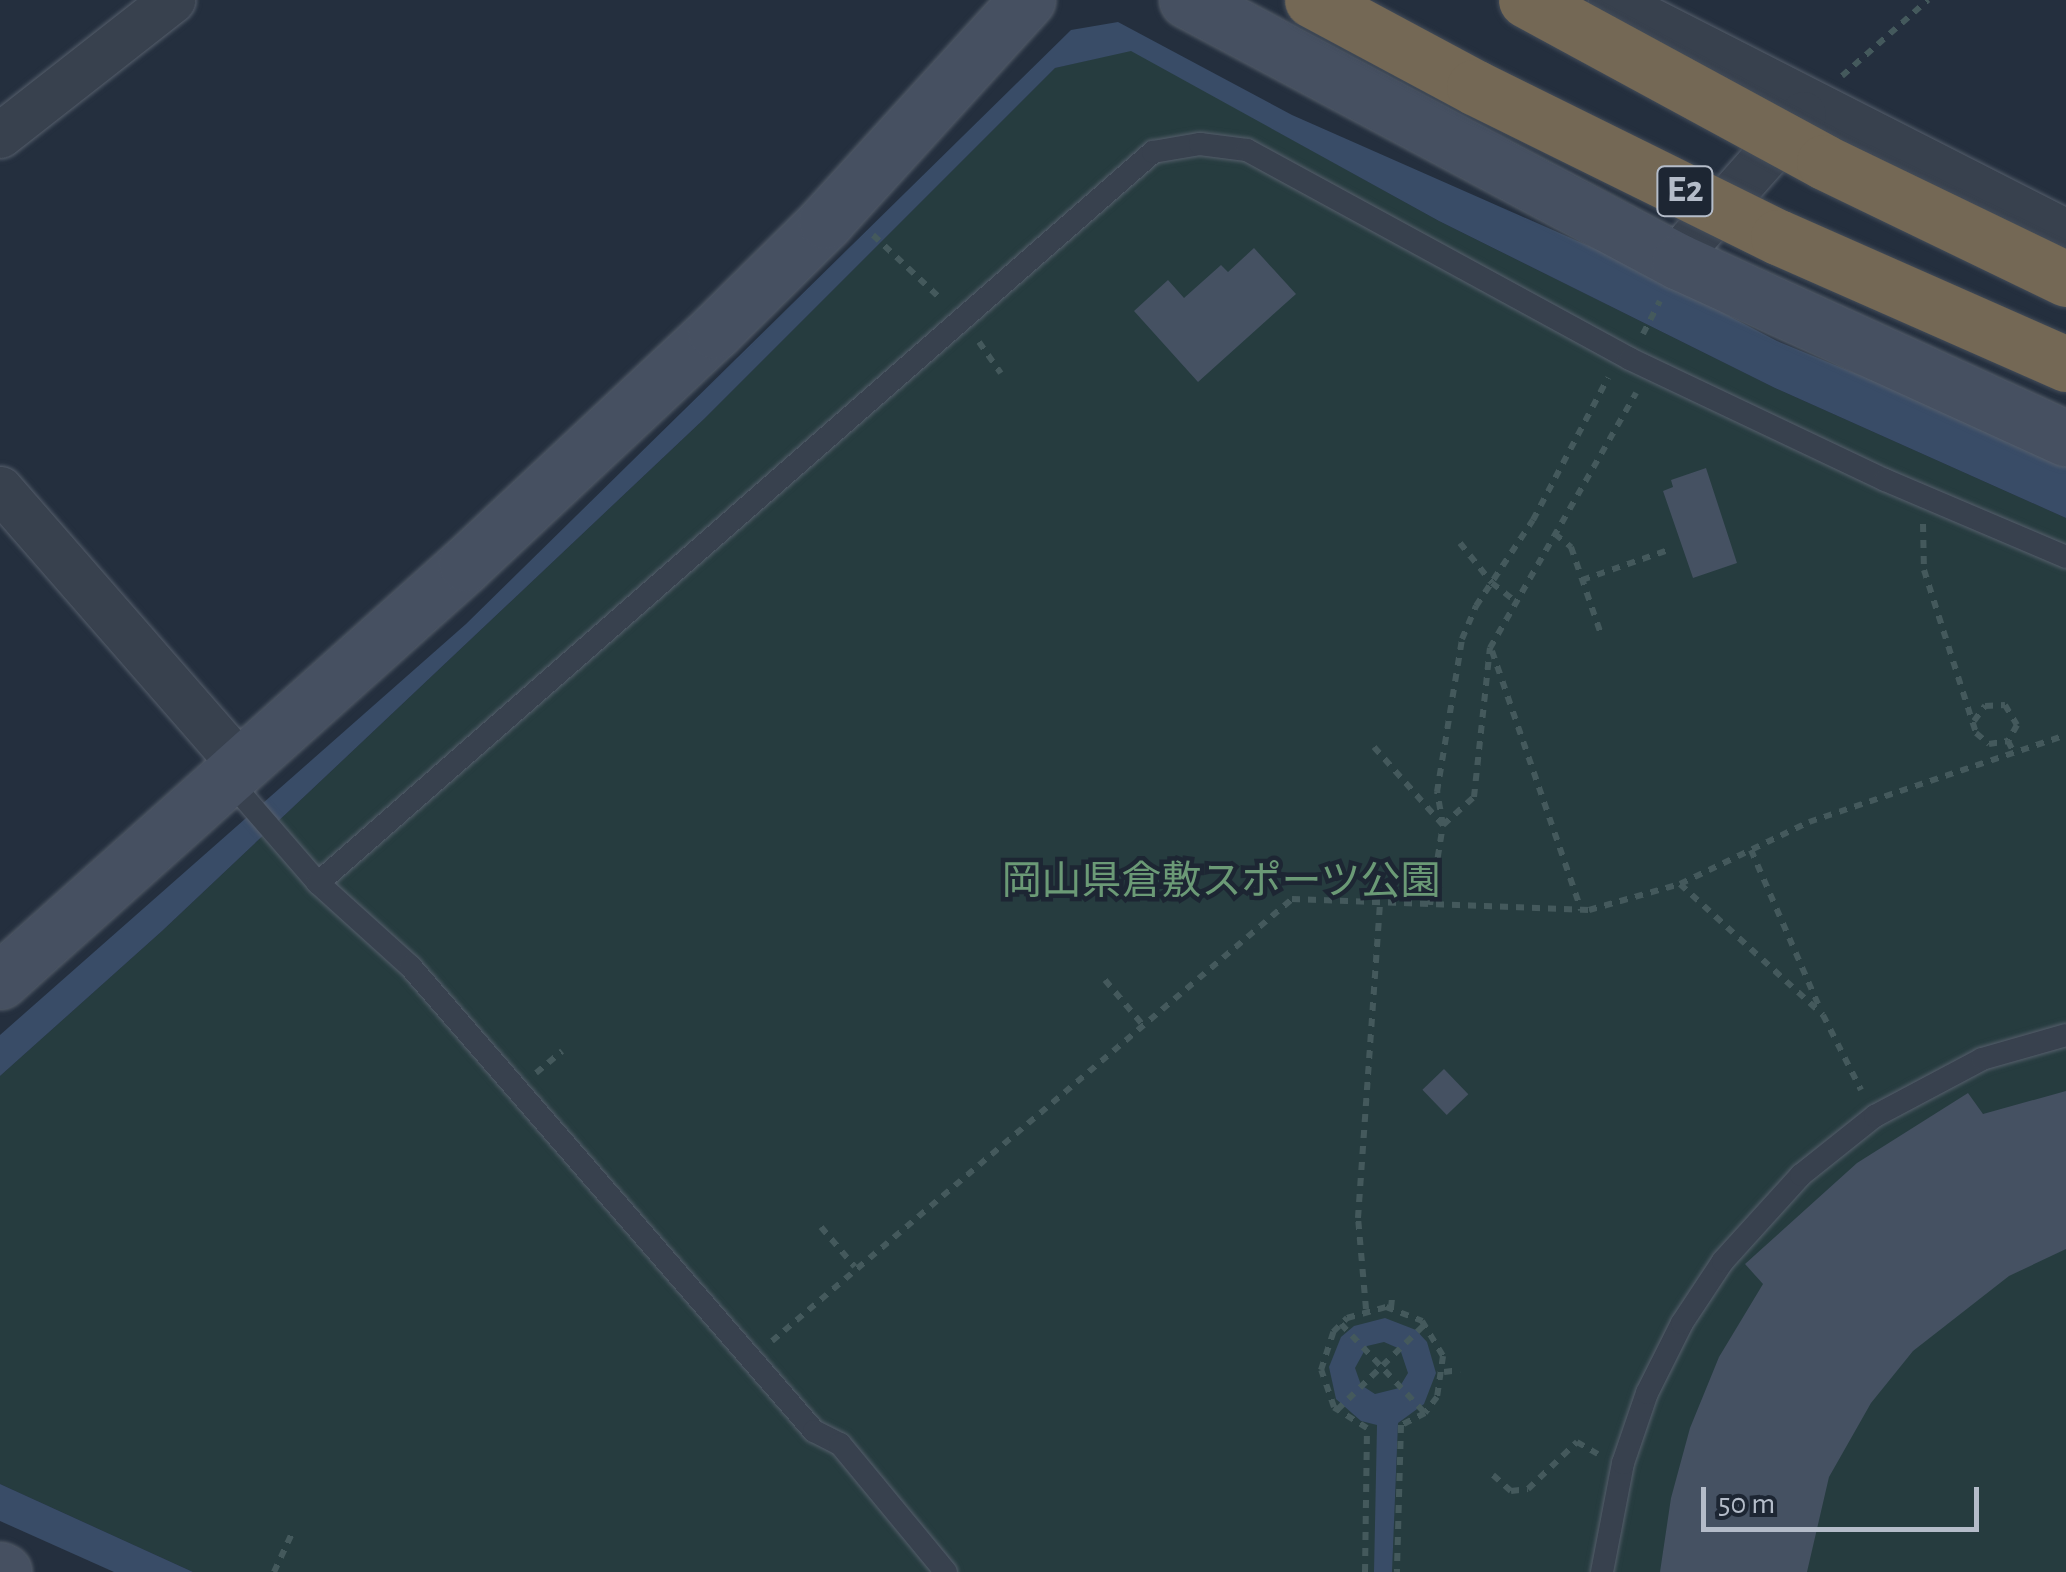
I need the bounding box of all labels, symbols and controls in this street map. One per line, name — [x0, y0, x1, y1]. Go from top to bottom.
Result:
road number: E2 — [1655, 158, 1715, 224]
park label: 岡山県倉敷スポーツ公園 — [1001, 858, 1441, 906]
scale bar — [1706, 1467, 1984, 1529]
text: 50 m — [1718, 1489, 1775, 1519]

